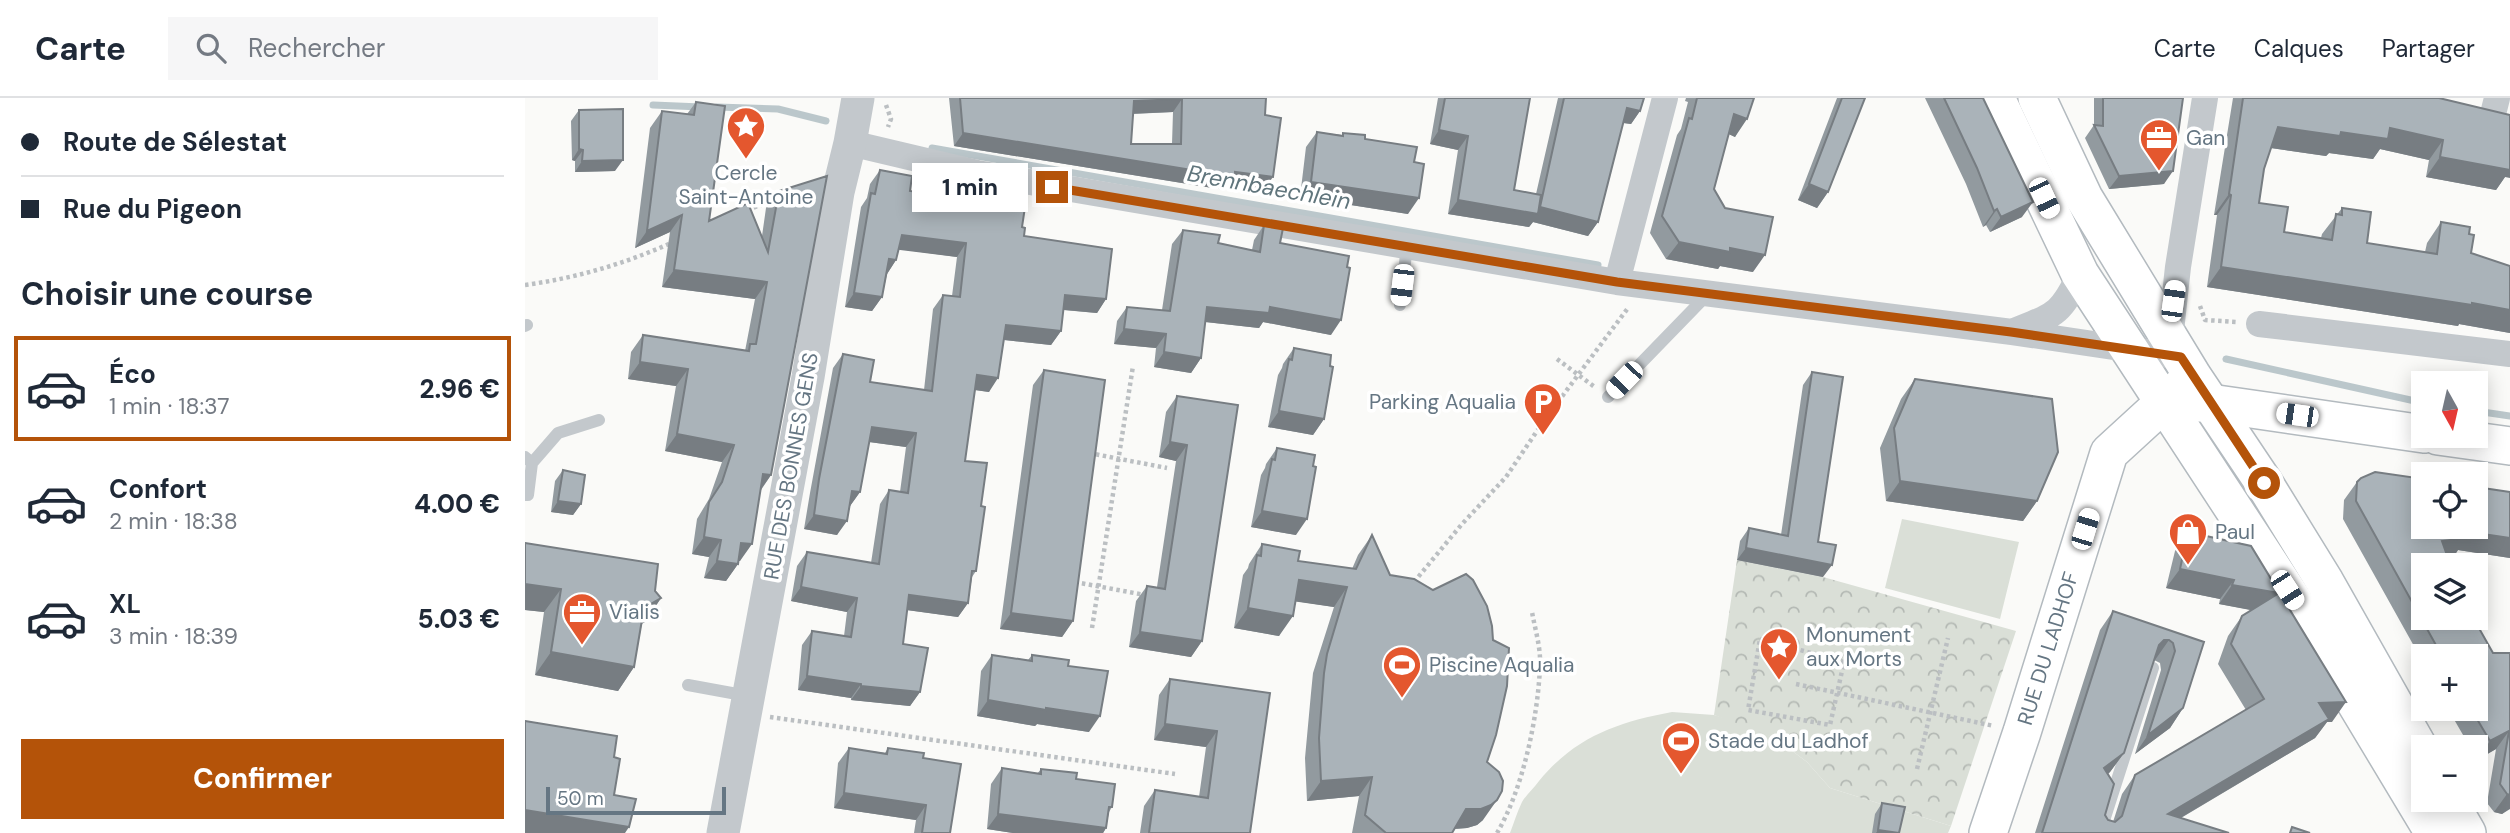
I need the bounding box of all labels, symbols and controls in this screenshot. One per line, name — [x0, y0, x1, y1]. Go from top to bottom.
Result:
search box — [168, 17, 658, 80]
text: Carte — [35, 27, 126, 70]
icon: search — [192, 29, 230, 67]
text: Rechercher — [248, 31, 385, 65]
text: Carte — [2154, 33, 2216, 64]
text: Calques — [2254, 33, 2344, 64]
text: Partager — [2382, 33, 2475, 64]
place icon: Cercle Saint-Antoine — [725, 105, 767, 160]
office icon: Gan — [2138, 117, 2180, 172]
place label: Gan — [2186, 124, 2225, 152]
text: Route de Sélestat — [63, 125, 287, 159]
water label: Brennbaechlein — [1185, 158, 1353, 216]
place label: Cercle Saint-Antoine — [678, 159, 814, 211]
callout: 1 min — [912, 162, 1028, 212]
route end — [1036, 171, 1068, 203]
text: 1 min — [942, 172, 998, 202]
car — [2026, 175, 2063, 221]
text: Rue du Pigeon — [63, 192, 242, 226]
car — [1390, 263, 1415, 307]
text: Choisir une course — [21, 273, 313, 315]
car — [2160, 279, 2187, 323]
street label: RUE DES BONNES GENS — [757, 350, 825, 582]
icon: car — [25, 357, 88, 420]
text: Éco — [109, 357, 156, 391]
car — [1602, 358, 1647, 402]
north arrow — [2411, 371, 2489, 448]
map controls — [2411, 371, 2488, 812]
text: 2.96 € — [419, 372, 500, 406]
parking icon: Parking Aqualia — [1522, 381, 1564, 436]
place label: Parking Aqualia — [1369, 388, 1516, 416]
text: 1 min · 18:37 — [109, 391, 230, 421]
car — [2275, 402, 2320, 428]
button: locate — [2411, 462, 2488, 539]
route start — [2248, 467, 2280, 499]
icon: car — [25, 472, 88, 535]
text: Confort — [109, 472, 207, 506]
text: 4.00 € — [414, 487, 500, 521]
text: 2 min · 18:38 — [109, 506, 238, 536]
car — [2069, 506, 2102, 552]
shop icon: Paul — [2167, 511, 2209, 566]
place label: Paul — [2215, 518, 2255, 546]
button: layers — [2411, 553, 2488, 630]
car — [2267, 567, 2308, 613]
street label: RUE DU LADHOF — [2011, 569, 2085, 729]
icon: car — [25, 587, 88, 650]
text: XL — [109, 587, 141, 621]
office icon: Vialis — [561, 591, 603, 646]
place label: Vialis — [609, 598, 660, 626]
text: 5.03 € — [417, 602, 500, 636]
text: 3 min · 18:39 — [109, 621, 238, 651]
place label: Monument aux Morts — [1806, 621, 1911, 673]
place icon: Monument aux Morts — [1758, 626, 1800, 681]
sports icon: Piscine Aqualia — [1381, 644, 1423, 699]
button: + — [2411, 644, 2488, 721]
place label: Piscine Aqualia — [1429, 651, 1575, 679]
sports icon: Stade du Ladhof — [1660, 720, 1702, 775]
place label: Stade du Ladhof — [1708, 727, 1869, 755]
button: − — [2411, 735, 2488, 812]
button: Confirmer — [21, 739, 504, 819]
scale bar — [546, 784, 726, 816]
text: 50 m — [557, 786, 604, 811]

